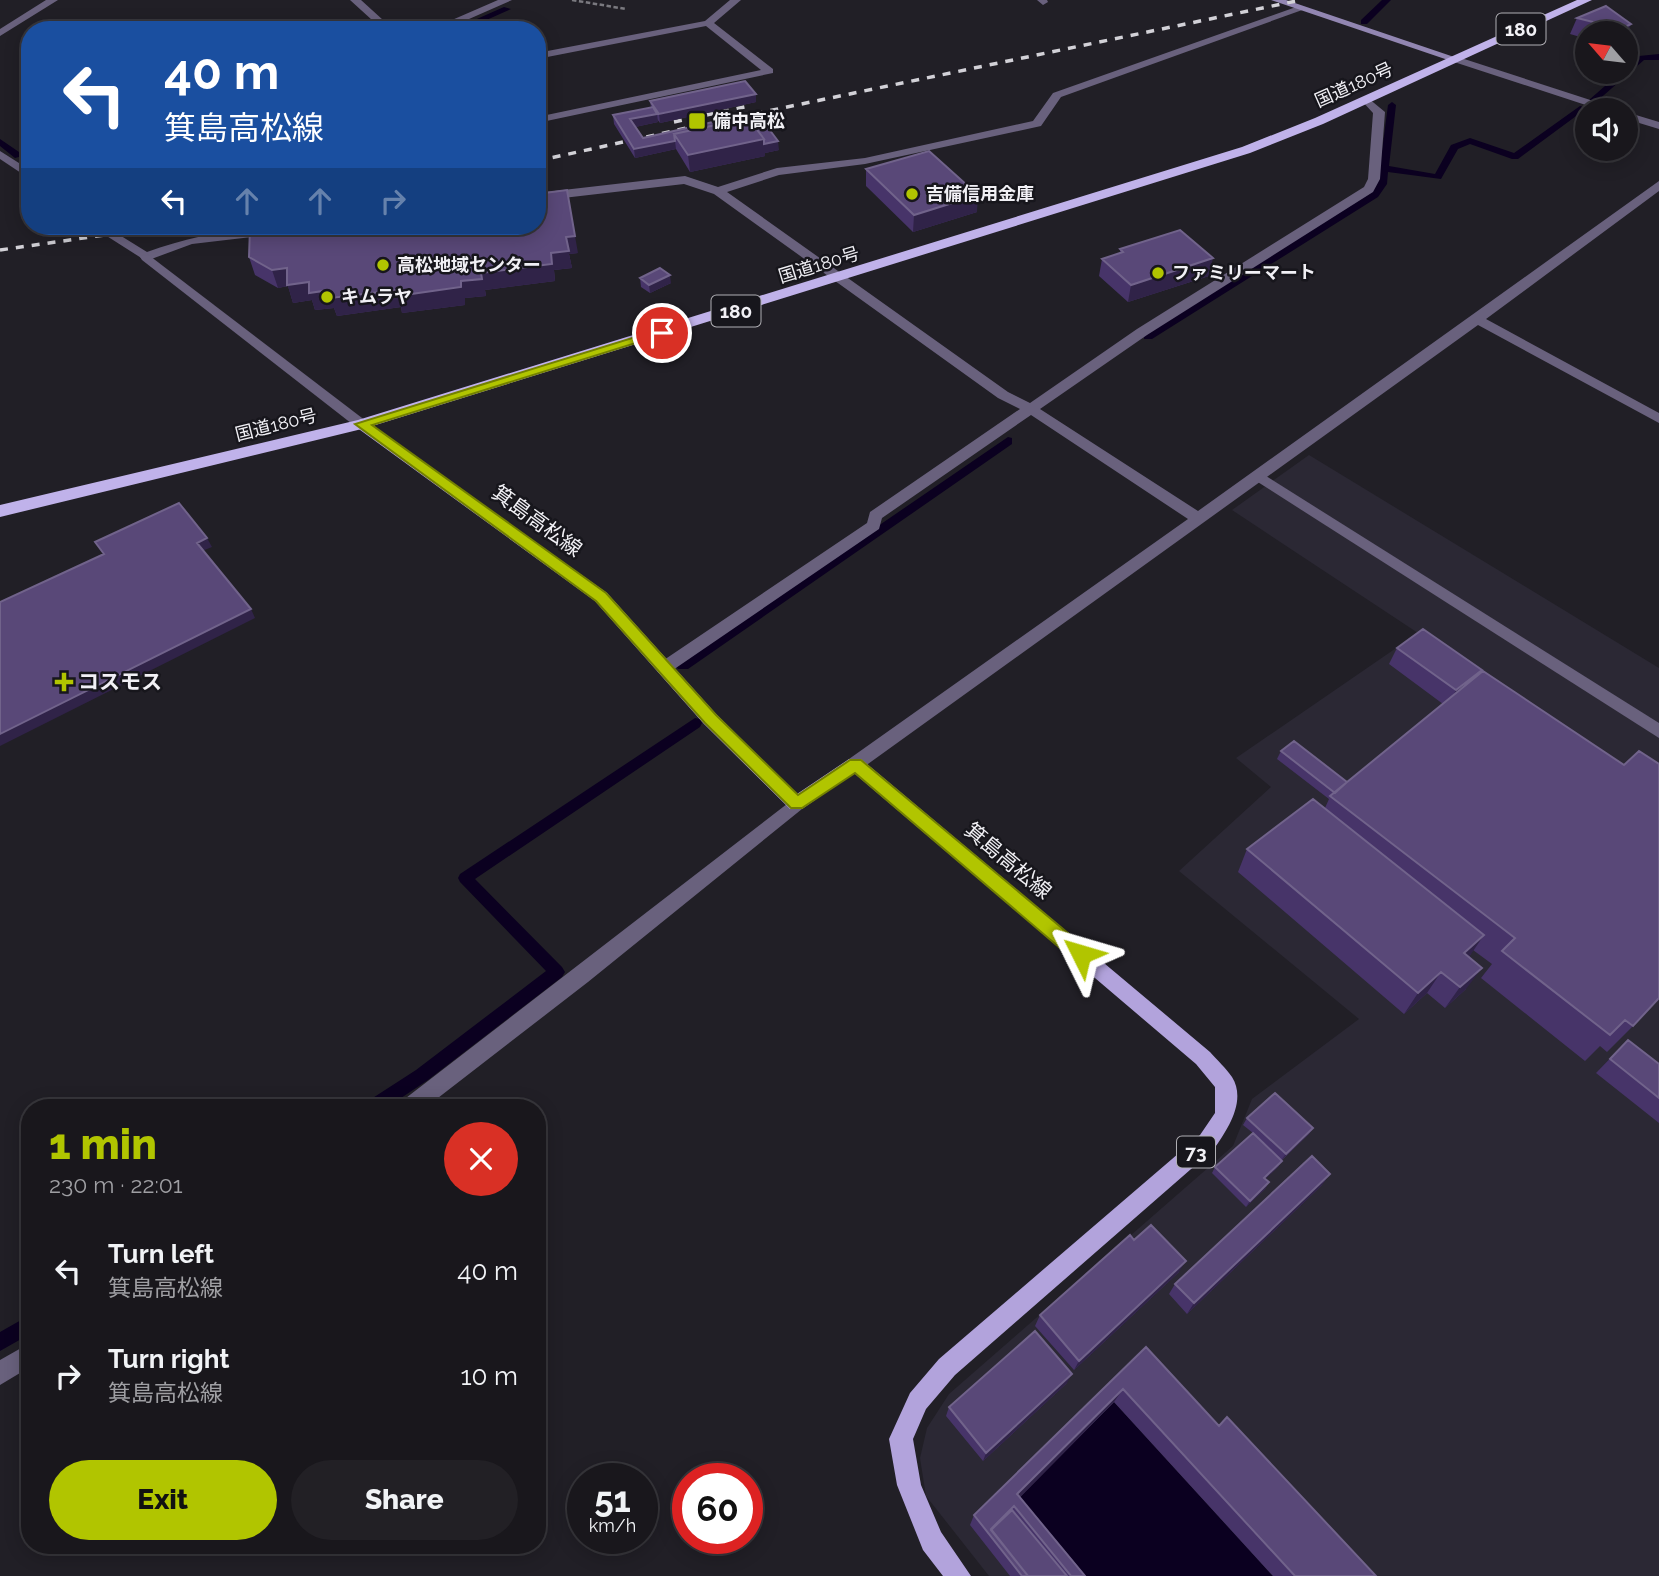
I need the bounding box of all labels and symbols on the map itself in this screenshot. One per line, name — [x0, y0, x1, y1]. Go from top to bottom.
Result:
road number: 180 — [1496, 14, 1546, 44]
north arrow — [1575, 21, 1638, 84]
street label: 国道180号 — [1311, 58, 1396, 111]
place label: 備中高松 — [713, 110, 785, 131]
marker: 備中高松 — [687, 111, 707, 131]
place label: 吉備信用金庫 — [926, 183, 1034, 204]
marker: 吉備信用金庫 — [904, 186, 920, 202]
street label: 国道180号 — [776, 242, 862, 287]
place label: 高松地域センター — [397, 254, 541, 275]
marker: 高松地域センター — [375, 257, 391, 273]
place label: ファミリーマート — [1172, 262, 1316, 283]
marker: ファミリーマート — [1150, 265, 1166, 281]
place label: キムラヤ — [341, 286, 412, 307]
marker: キムラヤ — [319, 289, 335, 305]
road number: 180 — [712, 296, 760, 326]
pin — [632, 303, 692, 363]
street label: 国道180号 — [233, 404, 319, 445]
street label: 箕島高松線 — [487, 480, 587, 562]
place label: コスモス — [78, 669, 162, 694]
marker: コスモス — [56, 674, 72, 690]
street label: 箕島高松線 — [960, 817, 1057, 904]
position arrow — [1044, 917, 1118, 991]
road number: 73 — [1177, 1136, 1215, 1168]
speed limit sign: 60 — [672, 1463, 763, 1554]

